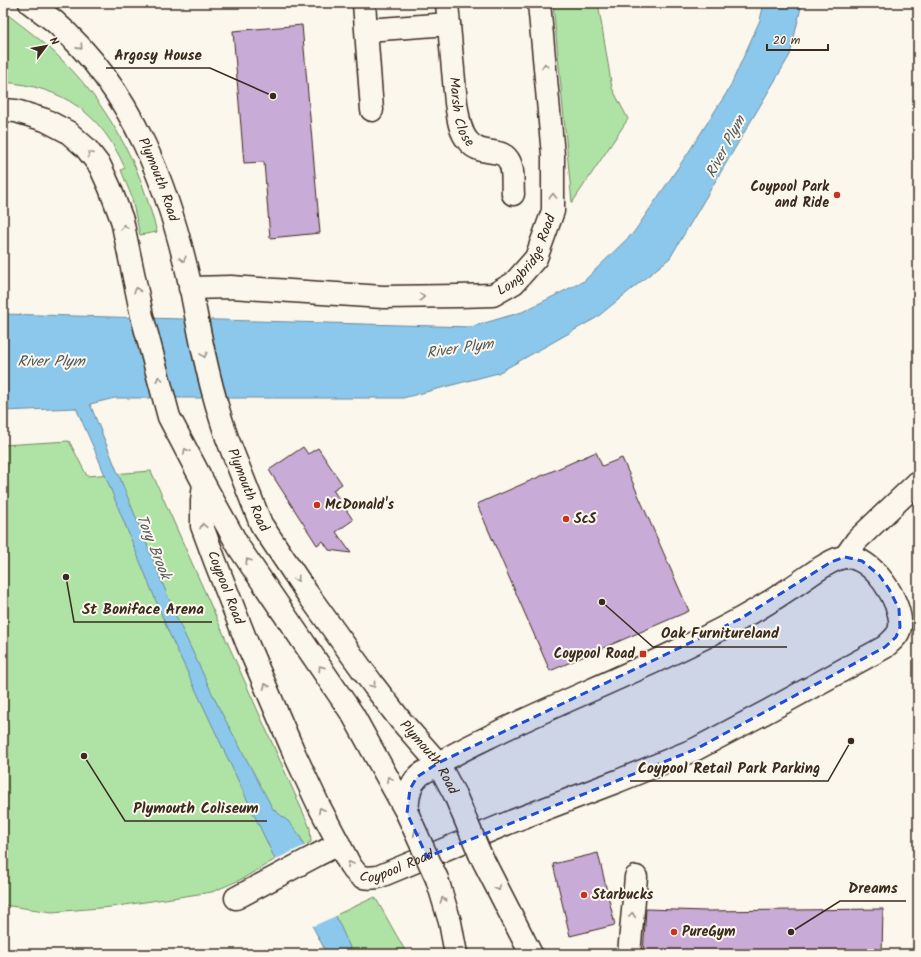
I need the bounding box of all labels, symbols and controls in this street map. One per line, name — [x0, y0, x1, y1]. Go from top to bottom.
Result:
north arrow — [26, 26, 66, 66]
scale bar — [767, 26, 828, 52]
text: 20 m — [773, 31, 801, 50]
text: N — [44, 34, 63, 49]
callout: Argosy House — [106, 41, 210, 68]
one-way arrow — [75, 43, 82, 50]
text: Argosy House — [114, 44, 203, 68]
one-way arrow — [540, 63, 549, 69]
street label: Marsh Close — [443, 76, 480, 153]
water label: River Plym — [700, 111, 753, 182]
street label: Plymouth Road — [132, 134, 185, 225]
one-way arrow — [88, 152, 95, 159]
place label: Coypool Park and Ride — [750, 176, 830, 214]
marker: Coypool Park and Ride — [832, 190, 842, 200]
one-way arrow — [549, 193, 557, 199]
street label: Longbridge Road — [493, 210, 562, 302]
one-way arrow — [120, 224, 128, 230]
one-way arrow — [178, 255, 187, 262]
one-way arrow — [133, 287, 142, 293]
one-way arrow — [419, 292, 425, 301]
water label: River Plym — [425, 332, 496, 366]
water label: River Plym — [17, 350, 86, 374]
one-way arrow — [200, 352, 208, 358]
one-way arrow — [155, 376, 164, 383]
street label: Plymouth Road — [221, 445, 275, 538]
one-way arrow — [184, 447, 191, 455]
place label: McDonald's — [325, 494, 394, 516]
marker: McDonald's — [312, 500, 322, 510]
place label: ScS — [574, 508, 597, 530]
water label: Tory Brook — [129, 511, 178, 585]
marker: ScS — [561, 514, 571, 524]
one-way arrow — [200, 523, 208, 529]
street label: Coypool Road — [201, 547, 250, 629]
one-way arrow — [246, 558, 253, 565]
one-way arrow — [293, 575, 300, 582]
callout: St Boniface Arena — [74, 595, 212, 622]
text: St Boniface Arena — [82, 598, 204, 622]
callout: Oak Furnitureland — [653, 620, 787, 647]
text: Oak Furnitureland — [661, 622, 780, 646]
place label: Coypool Road — [554, 643, 635, 665]
marker: Coypool Road — [638, 649, 648, 659]
one-way arrow — [318, 665, 326, 672]
one-way arrow — [369, 680, 376, 687]
one-way arrow — [263, 683, 271, 691]
street label: Plymouth Road — [394, 715, 464, 799]
callout: Coypool Retail Park Parking — [630, 754, 828, 781]
text: Coypool Retail Park Parking — [638, 757, 820, 781]
one-way arrow — [386, 776, 393, 783]
callout: Plymouth Coliseum — [125, 794, 267, 821]
text: Plymouth Coliseum — [133, 797, 259, 821]
one-way arrow — [318, 806, 326, 814]
one-way arrow — [413, 830, 421, 838]
street label: Coypool Road — [357, 844, 438, 889]
one-way arrow — [347, 861, 355, 868]
callout: Dreams — [840, 874, 906, 901]
text: Dreams — [848, 877, 898, 901]
one-way arrow — [493, 884, 501, 892]
place label: Starbucks — [592, 884, 654, 906]
marker: Starbucks — [579, 890, 589, 900]
one-way arrow — [439, 897, 448, 904]
one-way arrow — [627, 912, 636, 918]
place label: PureGym — [682, 921, 736, 943]
marker: PureGym — [669, 927, 679, 937]

